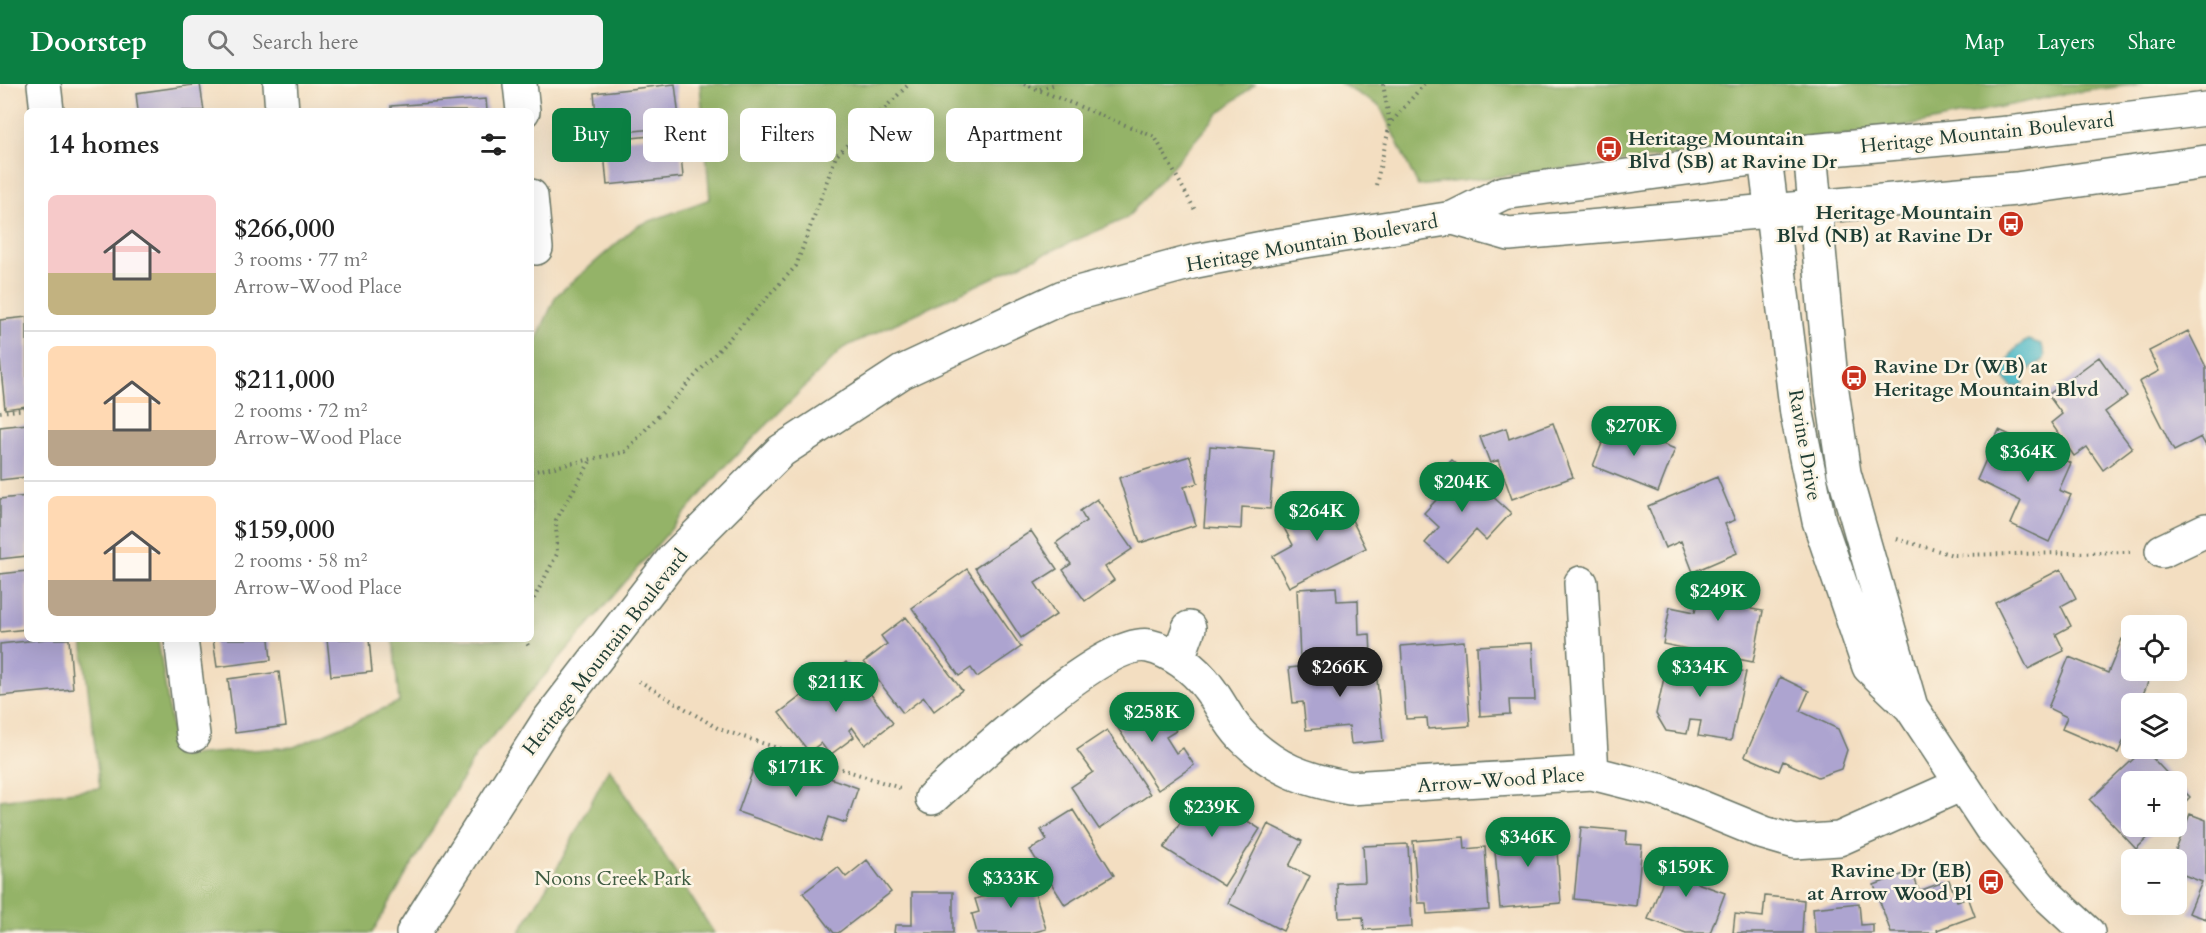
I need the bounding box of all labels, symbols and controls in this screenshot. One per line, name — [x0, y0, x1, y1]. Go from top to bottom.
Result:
search box — [183, 15, 603, 69]
text: Doorstep — [30, 23, 147, 61]
icon: search — [204, 26, 237, 59]
text: Search here — [252, 27, 359, 57]
text: Map — [1965, 28, 2005, 57]
text: Layers — [2038, 28, 2095, 57]
text: Share — [2128, 28, 2176, 57]
street label: Heritage Mountain Boulevard — [1859, 106, 2116, 160]
chip: Buy — [552, 108, 631, 162]
chip: Rent — [643, 108, 728, 162]
chip: Filters — [740, 108, 836, 162]
chip: New — [848, 108, 934, 162]
chip: Apartment — [946, 108, 1083, 162]
place label: Heritage Mountain Blvd (SB) at Ravine Dr — [1628, 125, 1838, 175]
text: 14 homes — [48, 127, 159, 162]
icon: filters — [477, 128, 510, 161]
bus stop icon: Heritage Mountain Blvd (SB) at Ravine Dr — [1594, 134, 1624, 164]
place label: Heritage Mountain Blvd (NB) at Ravine Dr — [1776, 199, 1993, 249]
street label: Heritage Mountain Boulevard — [1184, 208, 1440, 278]
bus stop icon: Heritage Mountain Blvd (NB) at Ravine Dr — [1996, 209, 2026, 239]
text: $266,000 — [234, 211, 335, 246]
icon: home — [96, 219, 168, 291]
text: 3 rooms · 77 m² — [234, 246, 367, 273]
text: Arrow-Wood Place — [234, 273, 402, 300]
place label: Ravine Dr (WB) at Heritage Mountain Blvd — [1874, 353, 2099, 403]
text: $211,000 — [234, 362, 335, 397]
bus stop icon: Ravine Dr (WB) at Heritage Mountain Blvd — [1839, 363, 1869, 393]
icon: home — [96, 370, 168, 442]
street label: Ravine Drive — [1782, 387, 1828, 503]
text: 2 rooms · 72 m² — [234, 397, 367, 424]
pin: $270K — [1592, 406, 1676, 457]
text: $270K — [1605, 412, 1663, 439]
text: Arrow-Wood Place — [234, 424, 402, 451]
pin: $364K — [1986, 432, 2070, 483]
text: $364K — [1999, 438, 2057, 465]
pin: $204K — [1420, 462, 1504, 513]
text: $204K — [1433, 468, 1491, 495]
pin: $264K — [1275, 491, 1359, 542]
text: $264K — [1288, 497, 1346, 524]
text: $159,000 — [234, 512, 335, 547]
icon: home — [96, 520, 168, 592]
street label: Heritage Mountain Boulevard — [516, 543, 694, 761]
text: 2 rooms · 58 m² — [234, 547, 367, 574]
pin: $249K — [1676, 571, 1760, 622]
text: Arrow-Wood Place — [234, 574, 402, 601]
text: $249K — [1689, 577, 1747, 604]
map controls — [2121, 615, 2187, 915]
button: locate — [2121, 615, 2187, 681]
pin: $266K — [1298, 647, 1382, 698]
pin: $334K — [1658, 647, 1742, 698]
text: $266K — [1311, 653, 1369, 680]
text: $334K — [1671, 653, 1729, 680]
pin: $211K — [794, 662, 878, 713]
text: $211K — [807, 668, 865, 695]
pin: $258K — [1110, 692, 1194, 743]
button: layers — [2121, 693, 2187, 759]
text: $258K — [1123, 698, 1181, 725]
pin: $171K — [754, 747, 838, 798]
text: $171K — [767, 753, 825, 780]
street label: Arrow-Wood Place — [1416, 761, 1586, 799]
button: + — [2121, 771, 2187, 837]
pin: $239K — [1170, 787, 1254, 838]
text: $239K — [1183, 793, 1241, 820]
pin: $346K — [1486, 817, 1570, 868]
text: $346K — [1499, 823, 1557, 850]
pin: $159K — [1644, 847, 1728, 898]
button: − — [2121, 849, 2187, 915]
text: $159K — [1657, 853, 1715, 880]
place label: Ravine Dr (EB) at Arrow Wood Pl — [1807, 857, 1972, 907]
pin: $333K — [969, 858, 1053, 909]
text: $333K — [982, 864, 1040, 891]
park label: Noons Creek Park — [534, 865, 692, 892]
bus stop icon: Ravine Dr (EB) at Arrow Wood Pl — [1976, 867, 2006, 897]

